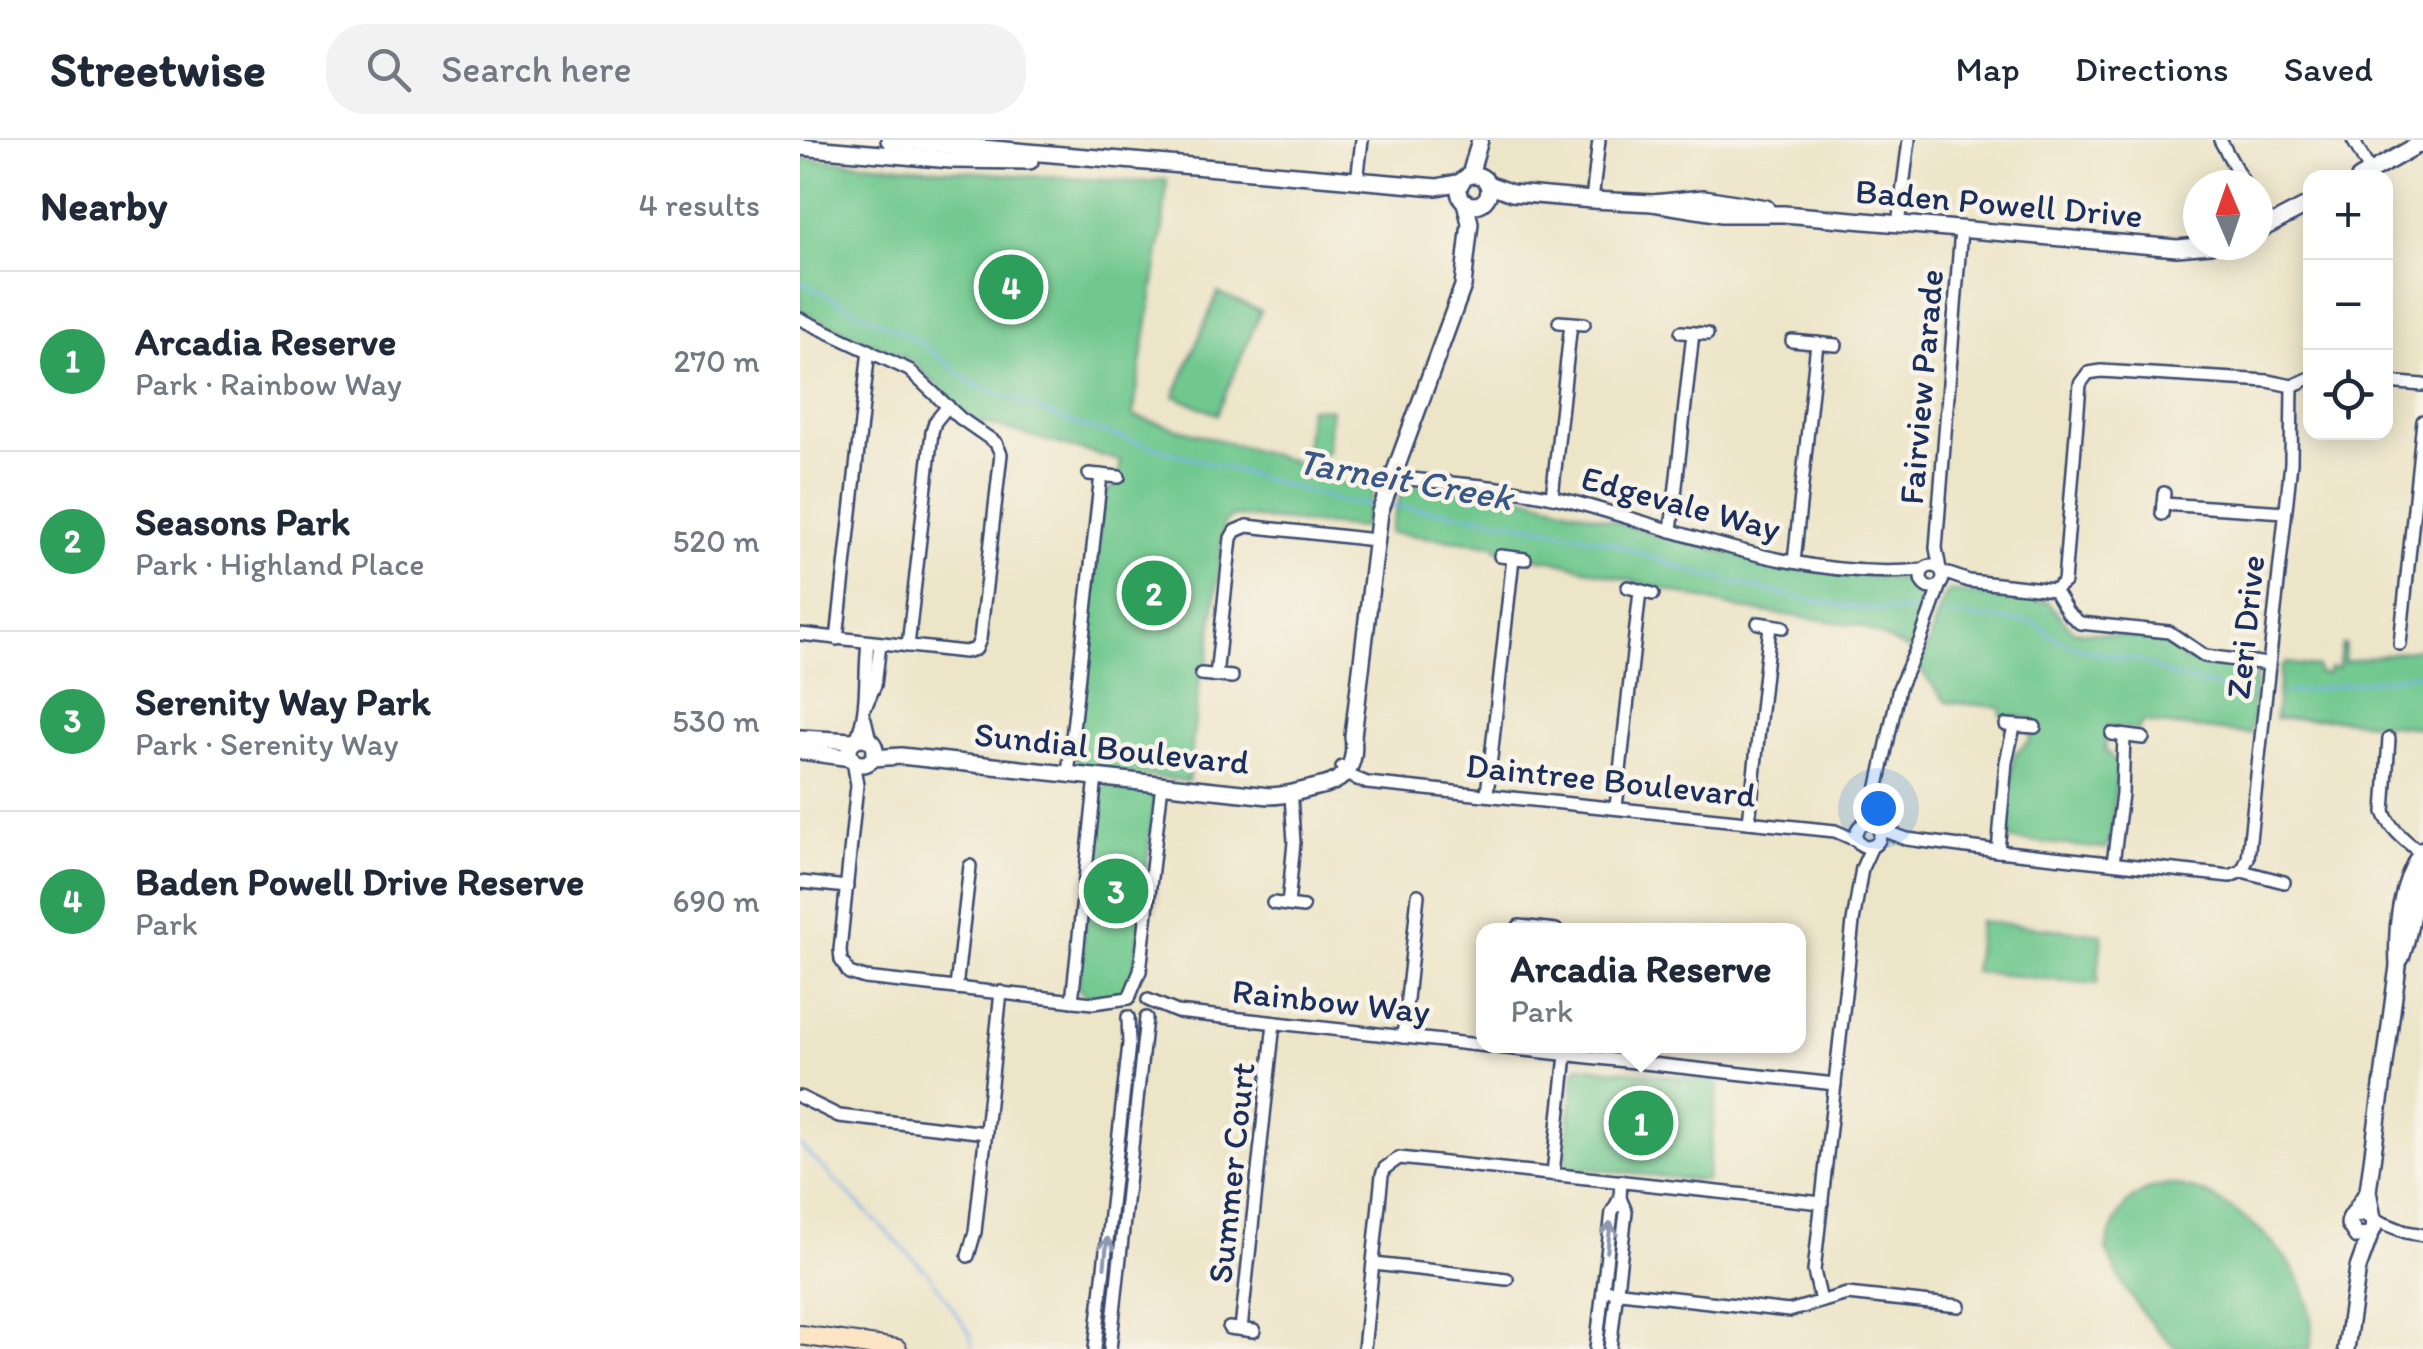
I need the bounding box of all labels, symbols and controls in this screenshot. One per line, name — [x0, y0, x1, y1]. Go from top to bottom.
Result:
search box — [326, 24, 1026, 114]
text: Streetwise — [50, 40, 266, 98]
icon: search — [361, 42, 416, 97]
text: Search here — [441, 46, 632, 92]
text: Map — [1956, 48, 2020, 90]
text: Directions — [2075, 48, 2229, 90]
text: Saved — [2284, 48, 2373, 90]
street label: Baden Powell Drive — [1854, 170, 2144, 236]
north arrow — [2183, 170, 2273, 260]
map controls — [2303, 170, 2393, 440]
button: + — [2303, 170, 2393, 260]
text: Nearby — [40, 180, 167, 231]
text: 4 results — [639, 186, 760, 224]
pin: 4 — [978, 250, 1044, 324]
button: − — [2303, 260, 2393, 350]
street label: Fairview Parade — [1890, 268, 1952, 506]
text: Arcadia Reserve — [135, 319, 396, 365]
text: 1 — [65, 342, 80, 380]
text: 270 m — [673, 342, 760, 380]
button: locate — [2303, 350, 2393, 440]
text: Park · Rainbow Way — [135, 365, 402, 403]
water label: Tarneit Creek — [1294, 437, 1519, 521]
street label: Edgevale Way — [1577, 456, 1785, 550]
text: Seasons Park — [135, 499, 350, 545]
text: 2 — [64, 522, 81, 560]
text: 520 m — [673, 522, 760, 560]
text: Park · Highland Place — [135, 545, 425, 583]
street label: Zeri Drive — [2217, 553, 2273, 701]
pin: 2 — [1122, 556, 1186, 630]
text: Serenity Way Park — [135, 679, 431, 725]
text: 3 — [64, 702, 81, 740]
text: 530 m — [672, 702, 760, 740]
street label: Sundial Boulevard — [972, 713, 1252, 783]
text: Park · Serenity Way — [135, 725, 399, 763]
street label: Daintree Boulevard — [1464, 744, 1758, 816]
your location — [1853, 783, 1904, 834]
pin: 3 — [1084, 854, 1148, 928]
text: Baden Powell Drive Reserve — [135, 859, 584, 905]
text: 4 — [63, 882, 82, 920]
text: 690 m — [673, 882, 760, 920]
text: Park — [135, 905, 198, 943]
popup — [1476, 923, 1806, 1053]
text: Arcadia Reserve — [1510, 946, 1772, 992]
street label: Rainbow Way — [1230, 970, 1432, 1032]
text: Park — [1510, 992, 1573, 1030]
street label: Summer Court — [1199, 1061, 1263, 1285]
pin: 1 — [1608, 1086, 1674, 1160]
one-way arrow — [1600, 1222, 1619, 1254]
one-way arrow — [1097, 1236, 1116, 1269]

